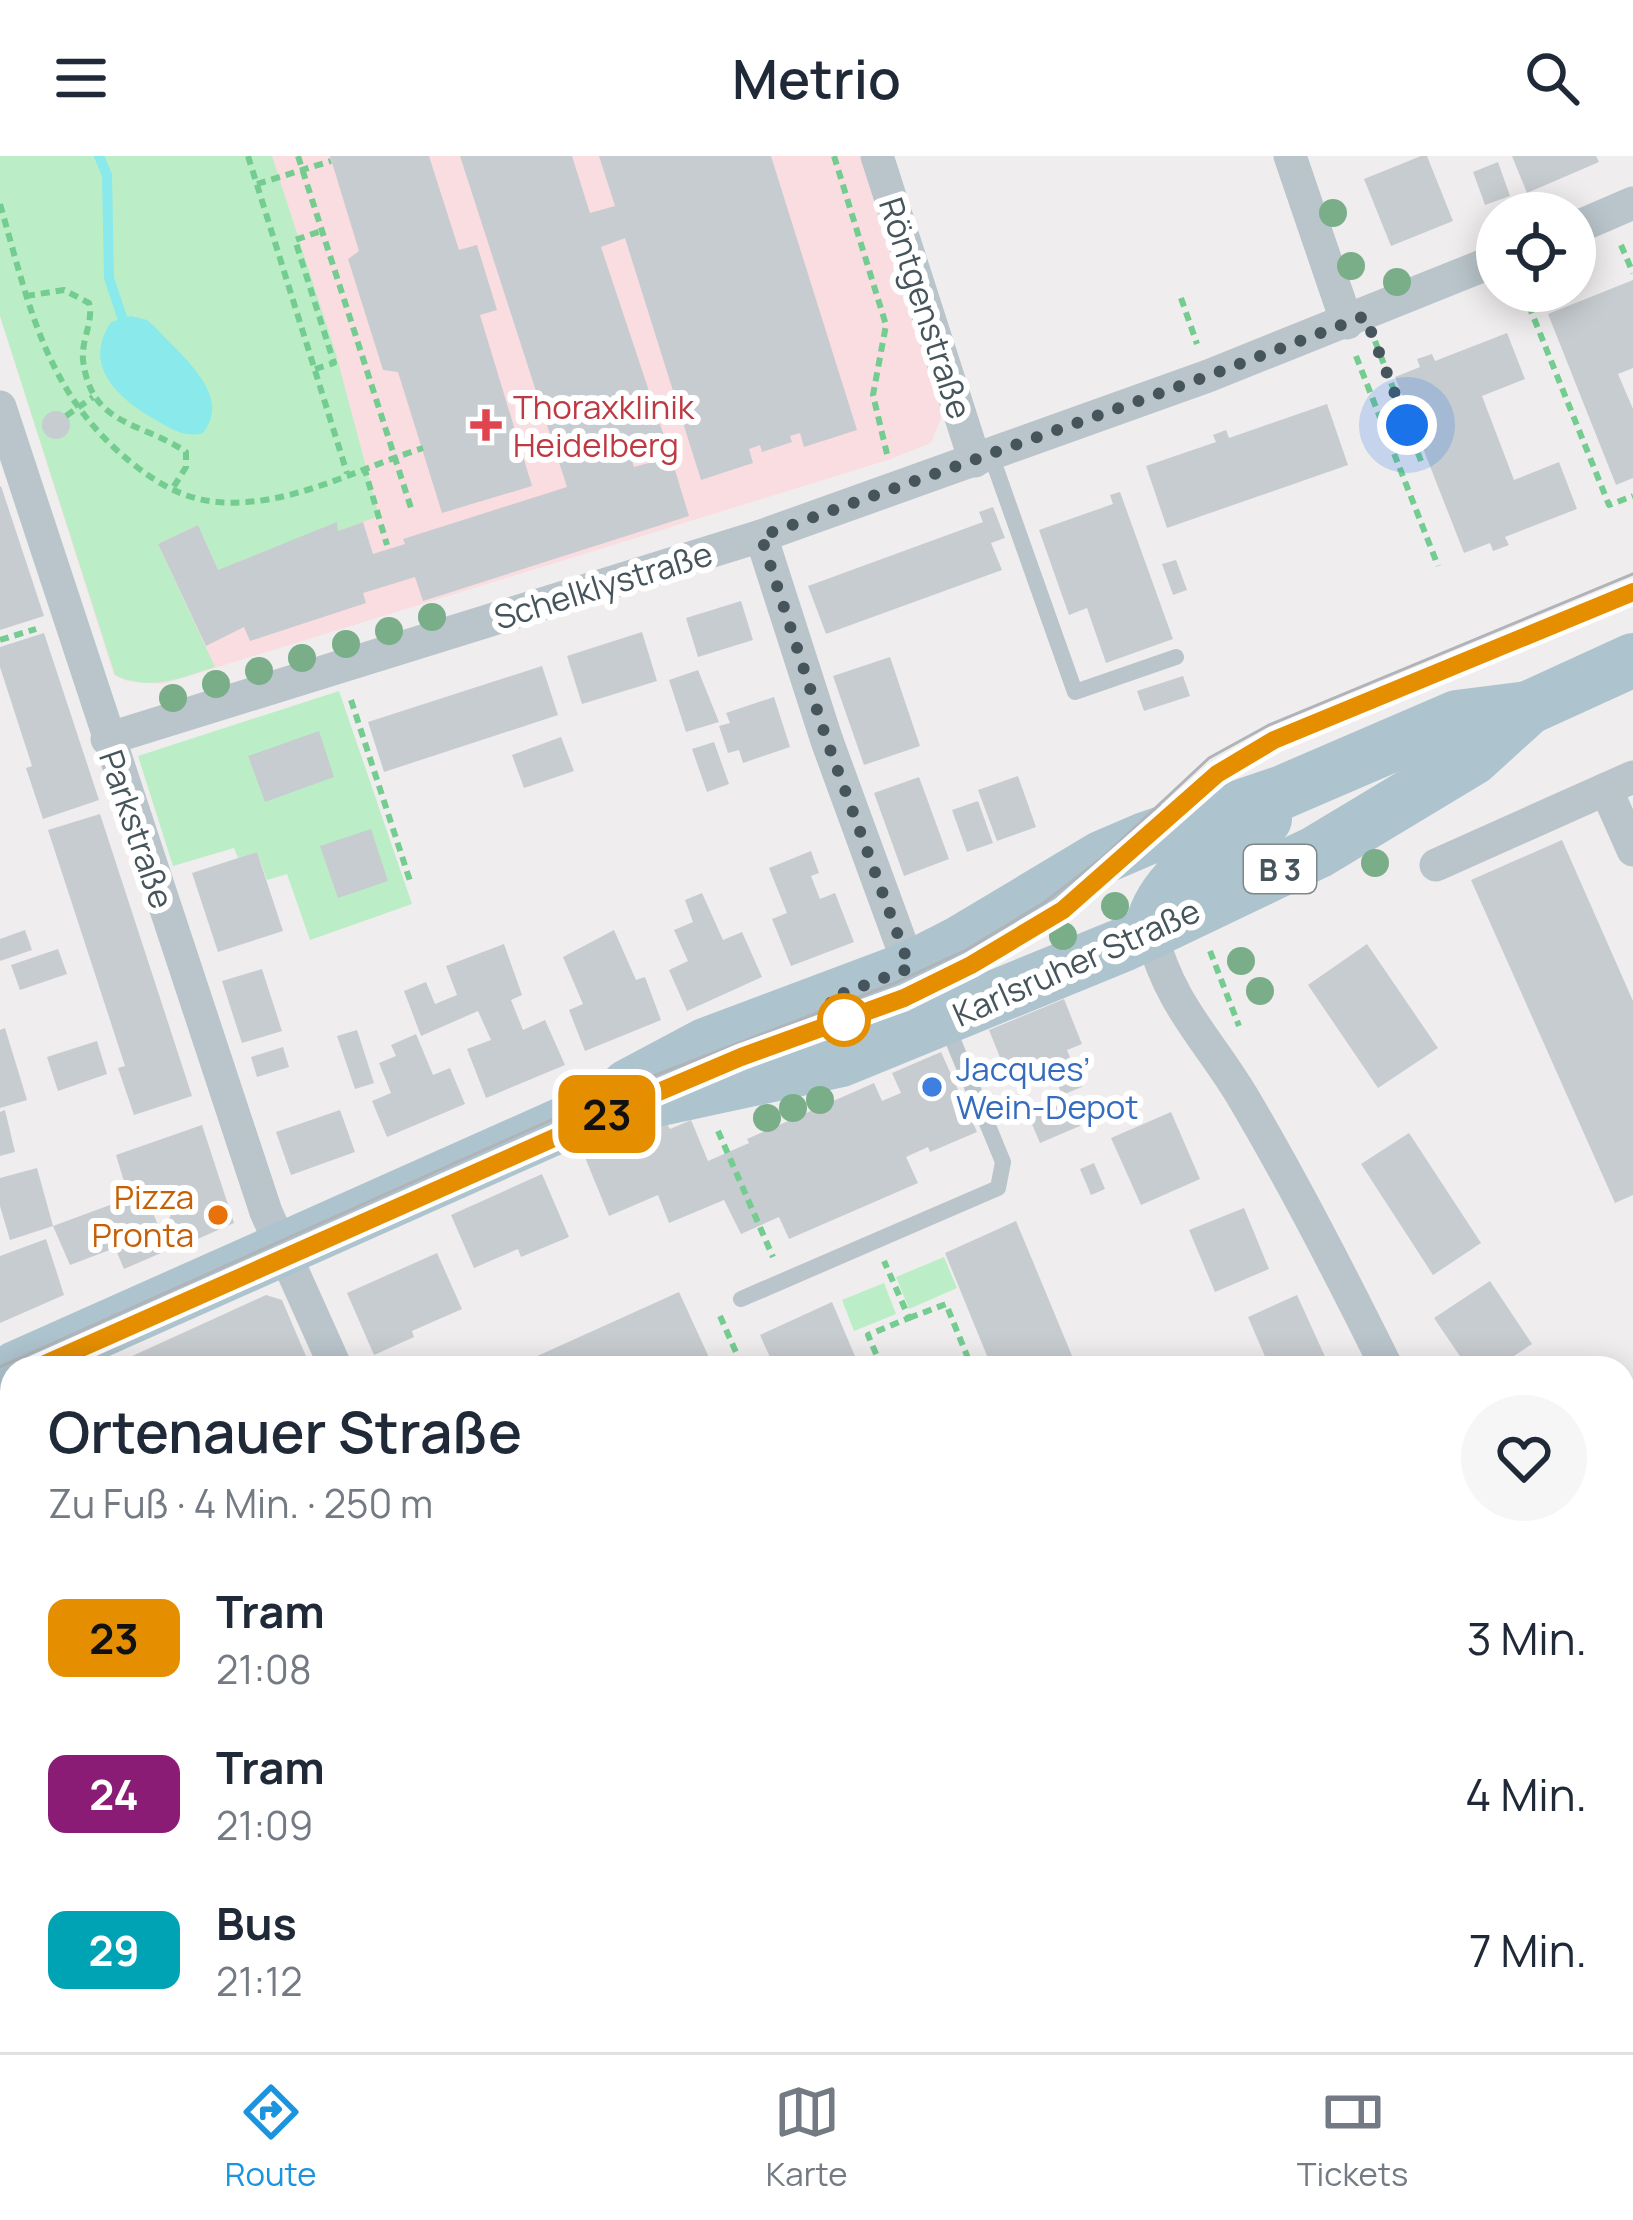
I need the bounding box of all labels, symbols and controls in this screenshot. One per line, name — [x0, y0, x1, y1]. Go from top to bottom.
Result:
text: Metrio — [732, 41, 901, 115]
icon: menu — [48, 45, 114, 111]
icon: search — [1519, 45, 1585, 111]
street label: Röntgenstraße — [869, 192, 983, 424]
map controls — [1476, 192, 1596, 312]
button: locate — [1476, 192, 1596, 312]
place label: Thoraxklinik Heidelberg — [513, 384, 696, 467]
your location — [1377, 395, 1437, 455]
marker: Thoraxklinik Heidelberg — [470, 409, 502, 441]
street label: Schelklystraße — [488, 530, 718, 640]
street label: Parkstraße — [89, 744, 185, 914]
road number: B 3 — [1244, 845, 1316, 893]
street label: Karlsruher Straße — [945, 887, 1207, 1037]
unlabelled marker — [819, 995, 869, 1045]
place label: Jacques’ Wein-Depot — [956, 1046, 1139, 1129]
marker: Jacques’ Wein-Depot — [919, 1074, 945, 1100]
line badge: 23 — [553, 1075, 661, 1153]
text: 23 — [582, 1085, 632, 1143]
place label: Pizza Pronta — [92, 1174, 194, 1257]
marker: Pizza Pronta — [205, 1202, 231, 1228]
text: Ortenauer Straße — [48, 1392, 522, 1470]
button: heart — [1461, 1395, 1587, 1521]
text: Zu Fuß · 4 Min. · 250 m — [48, 1476, 433, 1530]
text: Tram — [216, 1580, 325, 1642]
text: 3 Min. — [1467, 1607, 1587, 1669]
text: 23 — [89, 1609, 139, 1667]
text: 21:08 — [216, 1642, 312, 1696]
text: Tram — [216, 1736, 325, 1798]
text: 4 Min. — [1465, 1763, 1587, 1825]
text: 24 — [89, 1765, 139, 1823]
text: 21:09 — [216, 1798, 313, 1852]
text: Bus — [216, 1892, 297, 1954]
text: 7 Min. — [1469, 1919, 1587, 1981]
text: 29 — [88, 1921, 140, 1979]
text: 21:12 — [216, 1954, 303, 2008]
tab: Route — [225, 2079, 316, 2196]
tab: Karte — [766, 2079, 847, 2196]
tab: Tickets — [1297, 2079, 1408, 2196]

